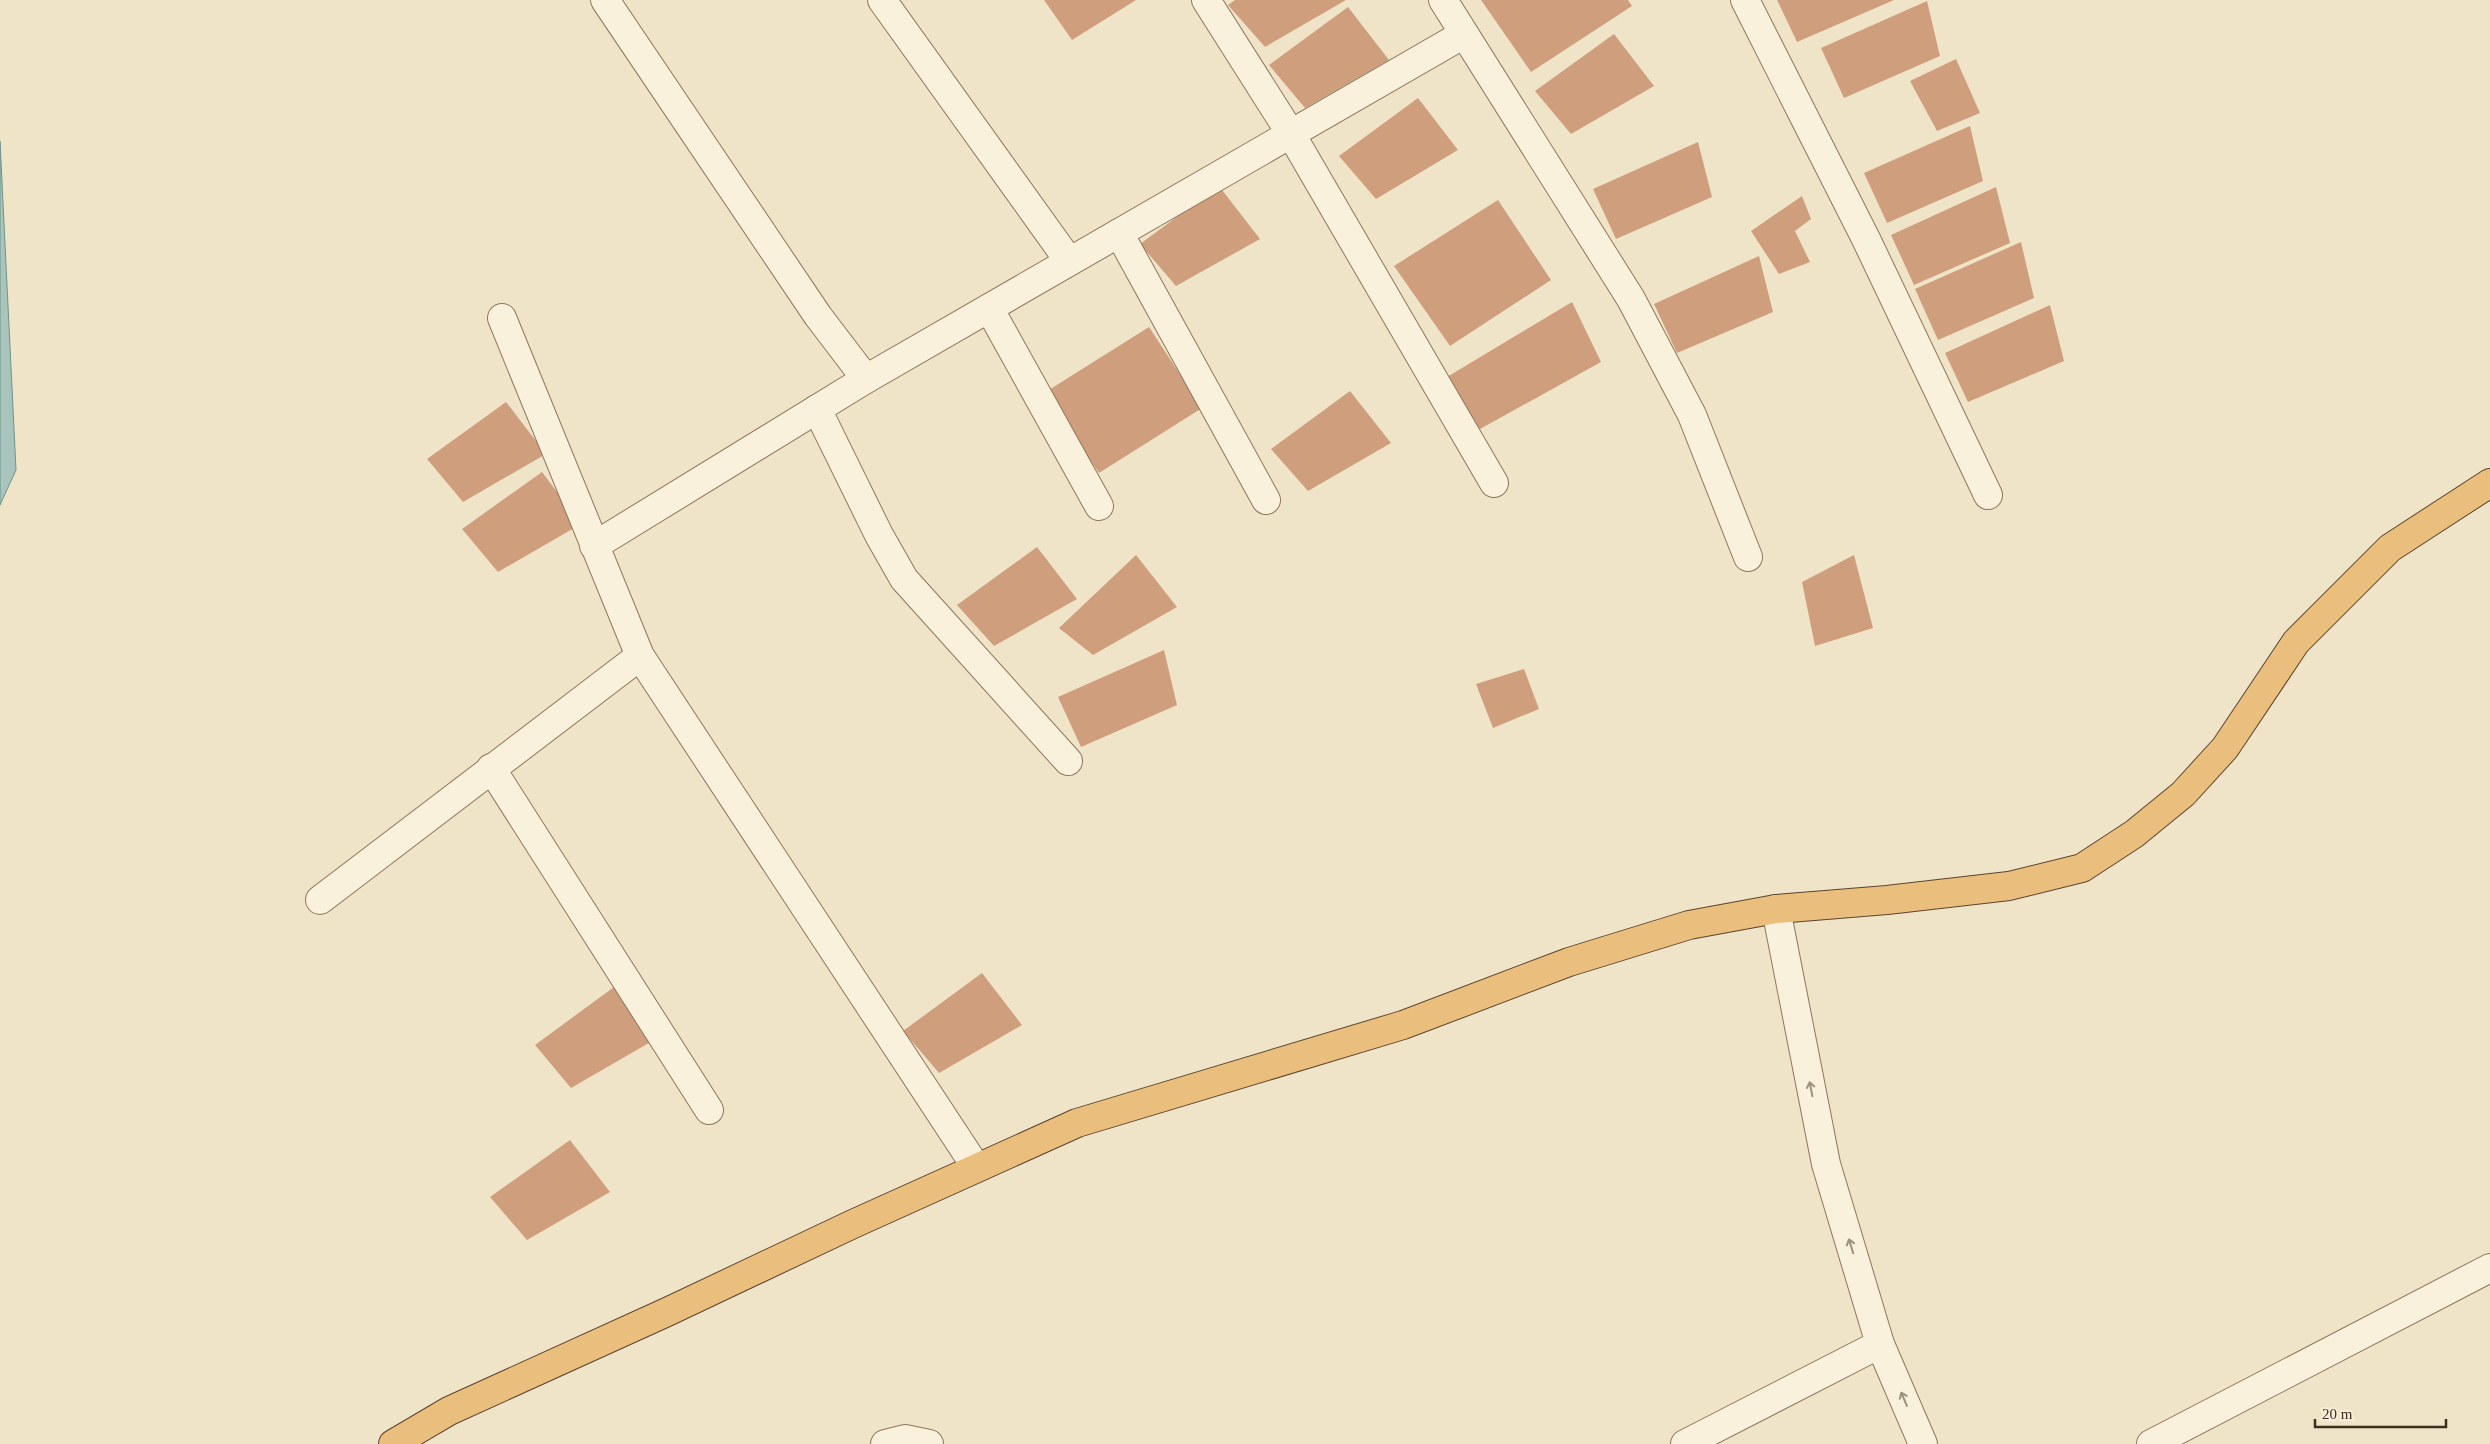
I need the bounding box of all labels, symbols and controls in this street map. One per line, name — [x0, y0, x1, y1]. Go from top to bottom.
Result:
one-way arrow — [1806, 1081, 1815, 1097]
one-way arrow — [1845, 1238, 1855, 1254]
one-way arrow — [1898, 1392, 1908, 1407]
scale bar — [2315, 1396, 2446, 1428]
text: 20 m — [2322, 1406, 2353, 1422]

